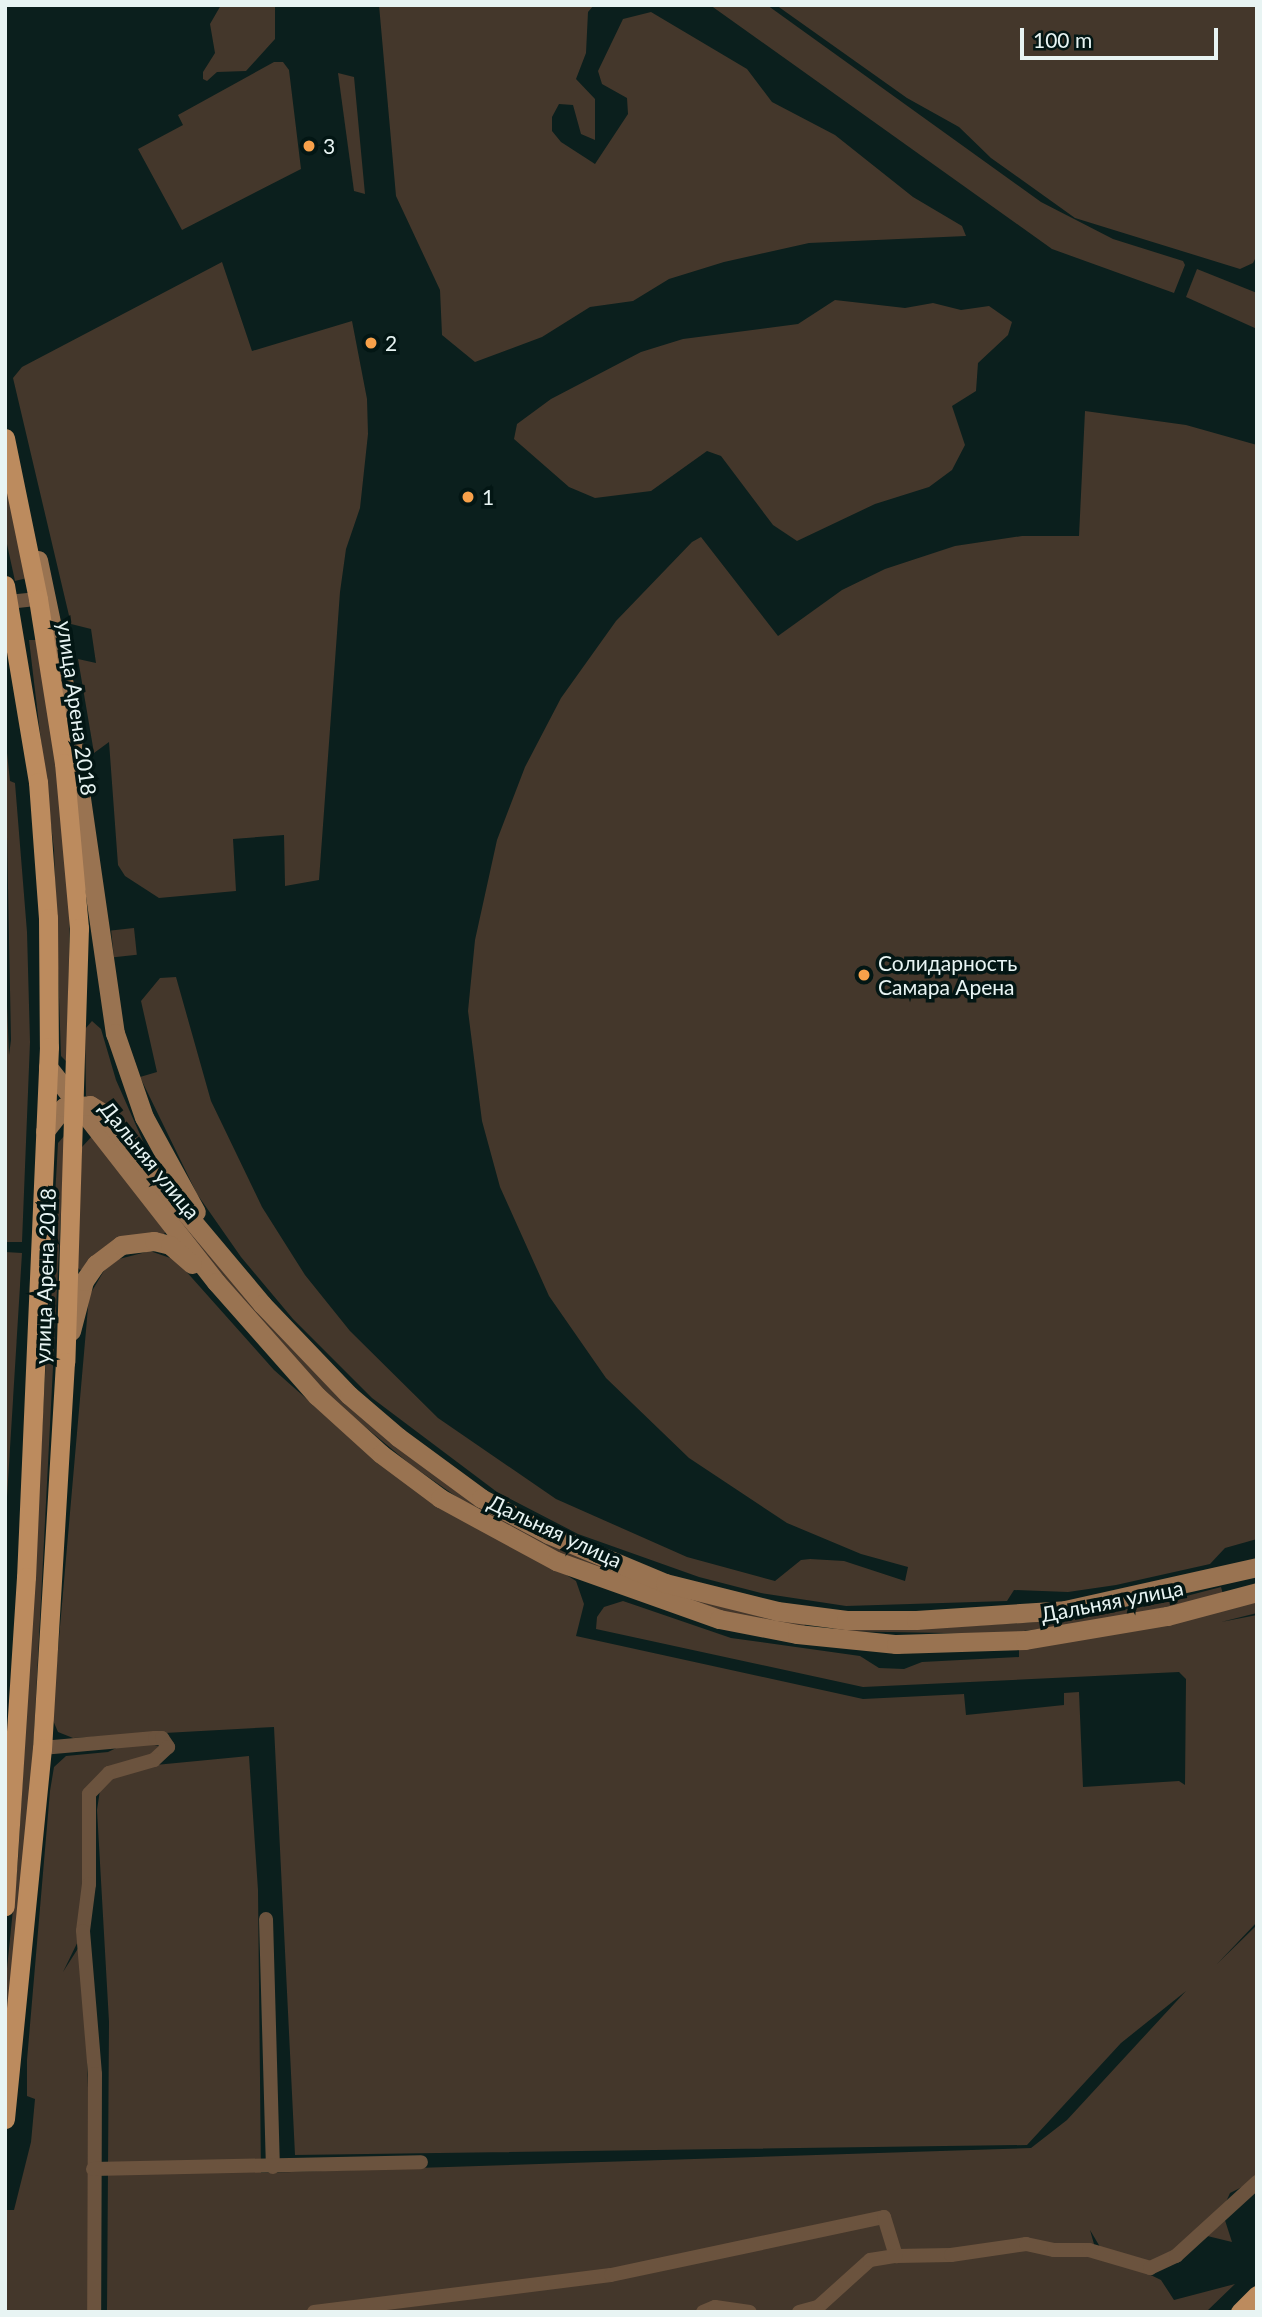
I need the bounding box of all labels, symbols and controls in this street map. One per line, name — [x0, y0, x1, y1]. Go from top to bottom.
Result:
scale bar — [1024, 14, 1222, 58]
text: 100 m — [1033, 27, 1092, 52]
place label: 3 — [323, 133, 335, 159]
marker: 3 — [301, 138, 317, 154]
place label: 2 — [385, 330, 397, 356]
marker: 2 — [363, 335, 379, 351]
place label: 1 — [482, 484, 494, 510]
marker: 1 — [460, 489, 476, 505]
street label: улица Арена 2018 — [52, 619, 102, 797]
place label: Солидарность Самара Арена — [878, 950, 1017, 1000]
marker: Солидарность Самара Арена — [856, 967, 872, 983]
street label: Дальняя улица — [95, 1096, 205, 1224]
street label: улица Арена 2018 — [29, 1188, 61, 1364]
street label: Дальняя улица — [484, 1489, 626, 1573]
street label: Дальняя улица — [1039, 1575, 1185, 1627]

